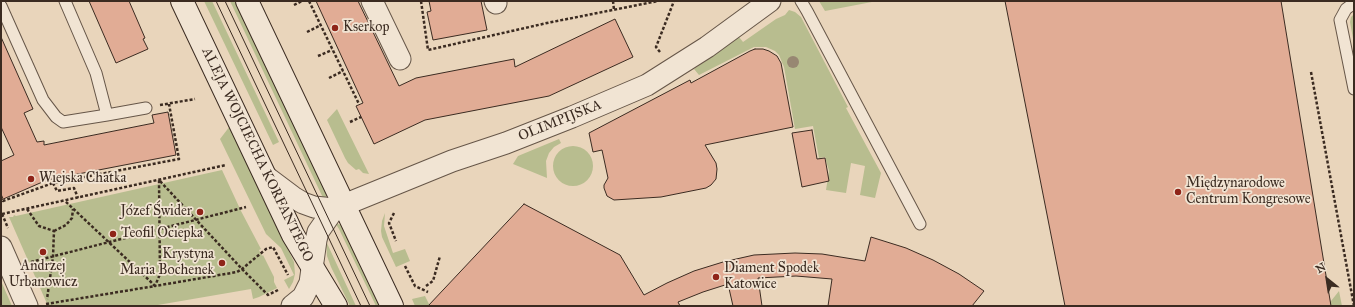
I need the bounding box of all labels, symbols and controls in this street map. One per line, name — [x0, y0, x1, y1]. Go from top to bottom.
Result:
place label: Kserkop — [343, 20, 390, 36]
marker: Kserkop — [330, 23, 340, 33]
street label: ALEJA WOJCIECHA KORFANTEGO — [198, 45, 316, 265]
street label: OLIMPIJSKA — [516, 97, 604, 145]
place label: Wiejska Chatka — [39, 171, 126, 187]
marker: Wiejska Chatka — [26, 174, 36, 184]
place label: Międzynarodowe Centrum Kongresowe — [1186, 176, 1310, 208]
marker: Międzynarodowe Centrum Kongresowe — [1173, 187, 1183, 197]
place label: Józef Świder — [120, 204, 192, 220]
marker: Józef Świder — [195, 207, 205, 217]
place label: Teofil Ociepka — [121, 226, 203, 242]
marker: Teofil Ociepka — [108, 229, 118, 239]
marker: Andrzej Urbanowicz — [38, 247, 48, 257]
place label: Krystyna Maria Bochenek — [120, 247, 214, 280]
marker: Krystyna Maria Bochenek — [217, 258, 227, 268]
place label: Andrzej Urbanowicz — [9, 259, 77, 292]
north arrow — [1307, 259, 1347, 299]
text: N — [1313, 260, 1328, 276]
place label: Diament Spodek Katowice — [724, 261, 819, 294]
marker: Diament Spodek Katowice — [711, 272, 721, 282]

